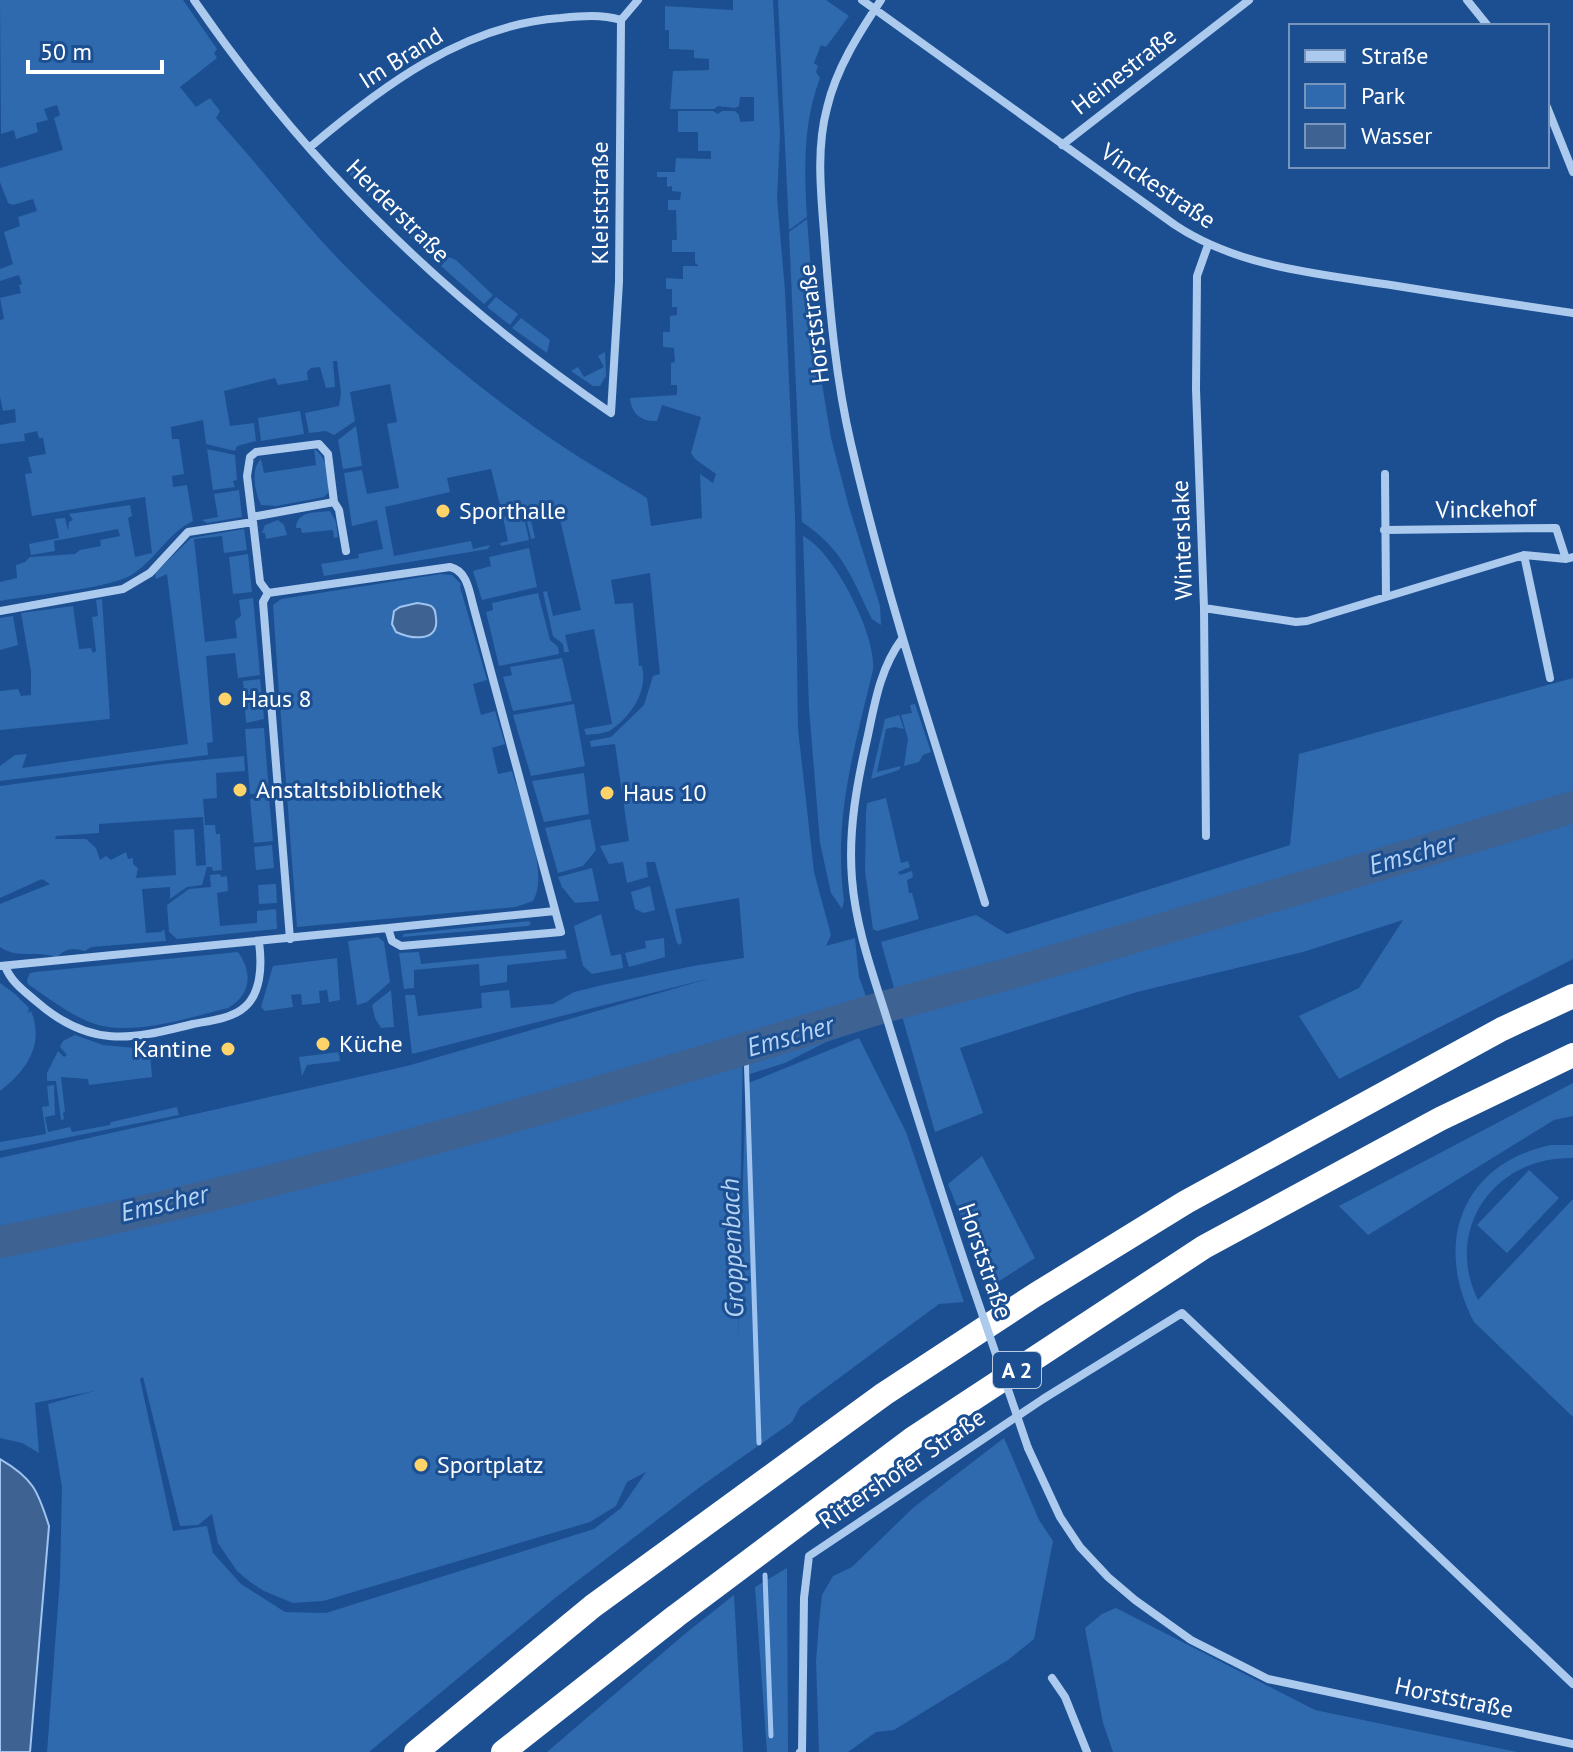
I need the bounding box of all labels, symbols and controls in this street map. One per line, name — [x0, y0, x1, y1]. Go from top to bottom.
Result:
street label: Im Brand — [353, 20, 448, 95]
street label: Heinestraße — [1065, 20, 1182, 121]
scale bar — [28, 24, 162, 74]
legend — [1289, 24, 1549, 168]
text: 50 m — [40, 36, 92, 67]
text: Straße — [1361, 40, 1428, 71]
text: Park — [1361, 80, 1406, 111]
text: Wasser — [1361, 120, 1432, 151]
street label: Vinckestraße — [1094, 135, 1222, 235]
street label: Kleiststraße — [584, 141, 615, 265]
street label: Herderstraße — [340, 152, 457, 269]
street label: Horststraße — [791, 263, 836, 386]
street label: Winterslake — [1164, 479, 1199, 601]
street label: Vinckehof — [1434, 492, 1538, 525]
place label: Sporthalle — [459, 495, 566, 526]
marker: Sporthalle — [434, 502, 452, 520]
place label: Haus 8 — [241, 683, 312, 714]
marker: Haus 8 — [216, 690, 234, 708]
place label: Anstaltsbibliothek — [256, 774, 443, 805]
place label: Haus 10 — [623, 777, 707, 808]
marker: Anstaltsbibliothek — [231, 781, 249, 799]
marker: Haus 10 — [598, 784, 616, 802]
water label: Emscher — [1365, 825, 1460, 882]
water label: Emscher — [743, 1007, 838, 1064]
place label: Küche — [339, 1028, 403, 1059]
place label: Kantine — [133, 1033, 212, 1064]
marker: Küche — [314, 1035, 332, 1053]
marker: Kantine — [219, 1040, 237, 1058]
water label: Emscher — [117, 1176, 212, 1229]
water label: Groppenbach — [713, 1178, 750, 1318]
street label: Horststraße — [951, 1199, 1020, 1323]
road number: A 2 — [993, 1352, 1041, 1388]
street label: Rittershofer Straße — [812, 1401, 991, 1536]
place label: Sportplatz — [437, 1449, 543, 1480]
marker: Sportplatz — [412, 1456, 430, 1474]
street label: Horststraße — [1392, 1670, 1516, 1725]

